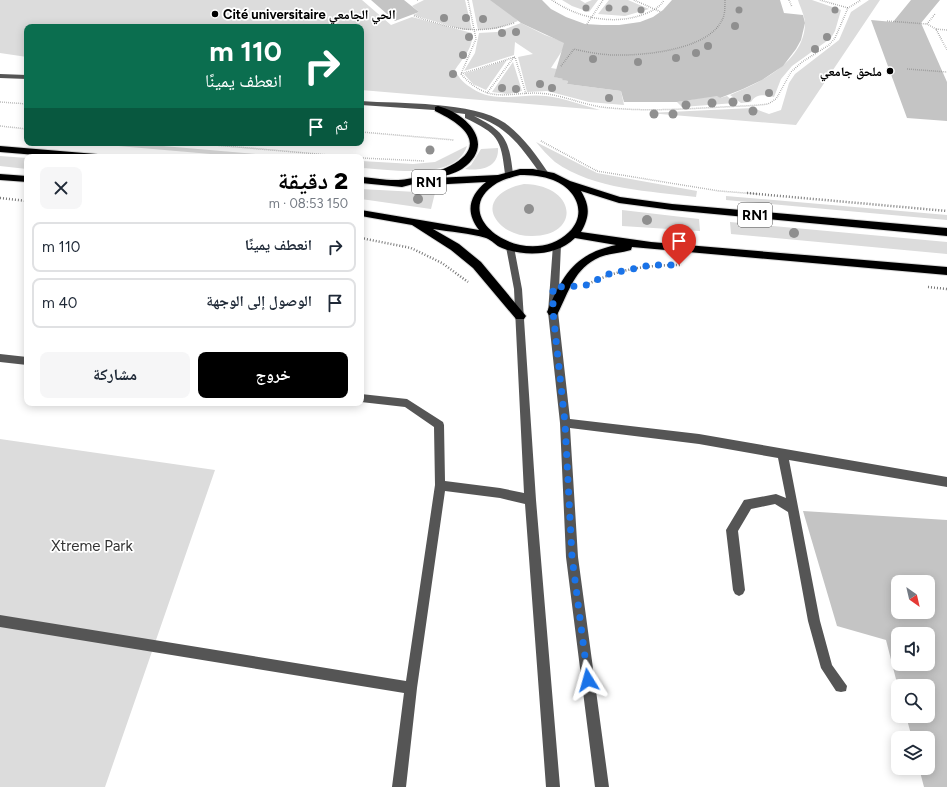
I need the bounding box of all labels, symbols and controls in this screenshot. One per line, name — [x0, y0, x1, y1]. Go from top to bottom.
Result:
place label: Cité universitaire الحي الجامعي — [223, 7, 396, 25]
marker: Cité universitaire الحي الجامعي — [210, 9, 220, 19]
text: 110 m — [209, 34, 282, 68]
icon: right — [296, 40, 348, 92]
place label: ملحق جامعي — [820, 64, 882, 82]
marker: ملحق جامعي — [885, 66, 895, 76]
text: انعطف يمينًا — [205, 70, 282, 92]
icon: arrive — [305, 116, 327, 138]
text: ثم — [335, 116, 348, 134]
text: 2 دقيقة — [278, 166, 348, 195]
button: close — [40, 167, 82, 209]
road number: RN1 — [412, 170, 446, 194]
text: 150 m · 08:53 — [269, 196, 348, 211]
road number: RN1 — [738, 203, 772, 227]
pin — [662, 224, 696, 265]
icon: arrive — [668, 230, 690, 252]
text: انعطف يمينًا — [245, 236, 312, 254]
icon: right — [324, 236, 346, 258]
text: 110 m — [42, 238, 81, 256]
text: الوصول إلى الوجهة — [206, 292, 312, 310]
icon: arrive — [324, 292, 346, 314]
text: 40 m — [42, 294, 77, 312]
button: مشاركة — [40, 352, 190, 398]
button: خروج — [198, 352, 348, 398]
park label: Xtreme Park — [51, 537, 133, 555]
north arrow — [891, 575, 935, 619]
map controls — [891, 575, 935, 775]
button: sound — [891, 627, 935, 671]
position arrow — [567, 659, 609, 701]
button: search — [891, 679, 935, 723]
button: layers — [891, 731, 935, 775]

